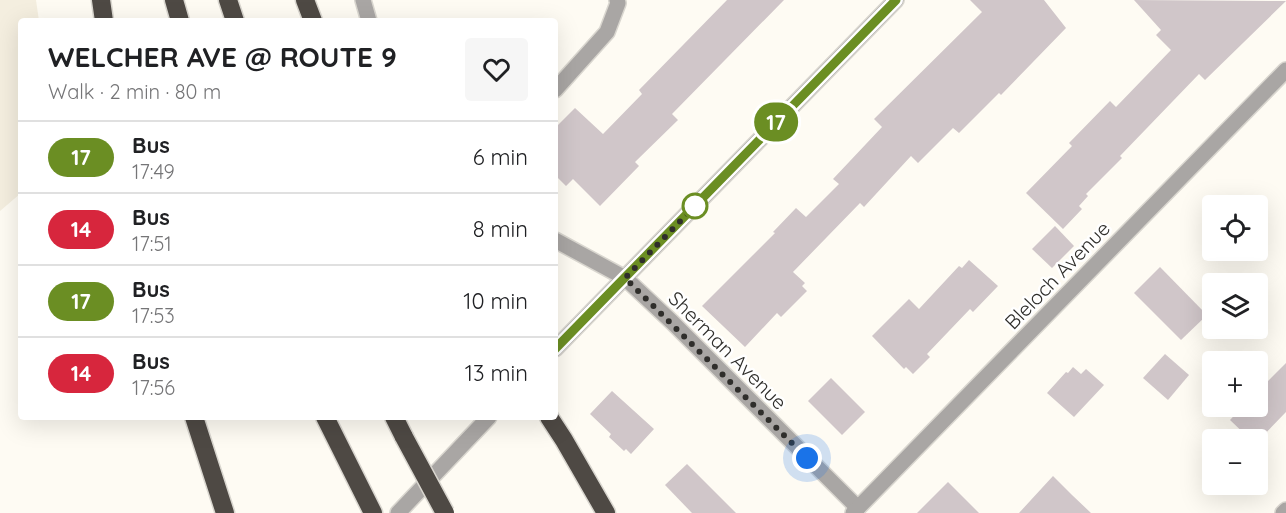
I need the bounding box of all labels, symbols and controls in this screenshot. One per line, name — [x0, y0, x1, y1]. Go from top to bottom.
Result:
button: heart — [465, 38, 528, 101]
text: WELCHER AVE @ ROUTE 9 — [48, 39, 397, 74]
text: Walk · 2 min · 80 m — [48, 79, 221, 104]
line badge: 17 — [749, 102, 803, 142]
text: 17 — [766, 109, 786, 135]
text: Bus — [132, 131, 170, 159]
text: 6 min — [473, 143, 528, 171]
text: 17 — [71, 144, 91, 170]
text: 17:49 — [132, 159, 175, 184]
unlabelled marker — [682, 193, 708, 219]
map controls — [1202, 195, 1268, 495]
button: locate — [1202, 195, 1268, 261]
text: Bus — [132, 203, 170, 231]
text: 8 min — [473, 215, 528, 243]
text: 14 — [71, 216, 91, 242]
street label: Bleloch Avenue — [999, 216, 1115, 334]
text: 17:51 — [132, 231, 172, 256]
button: layers — [1202, 273, 1268, 339]
text: Bus — [132, 275, 170, 303]
street label: Sherman Avenue — [664, 286, 792, 414]
text: 10 min — [463, 287, 528, 315]
text: 17 — [71, 288, 91, 314]
text: 17:53 — [132, 303, 175, 328]
text: Bus — [132, 347, 170, 375]
button: + — [1202, 351, 1268, 417]
text: 13 min — [465, 359, 528, 387]
text: 14 — [71, 360, 91, 386]
text: 17:56 — [132, 375, 175, 400]
button: − — [1202, 429, 1268, 495]
your location — [792, 443, 822, 473]

